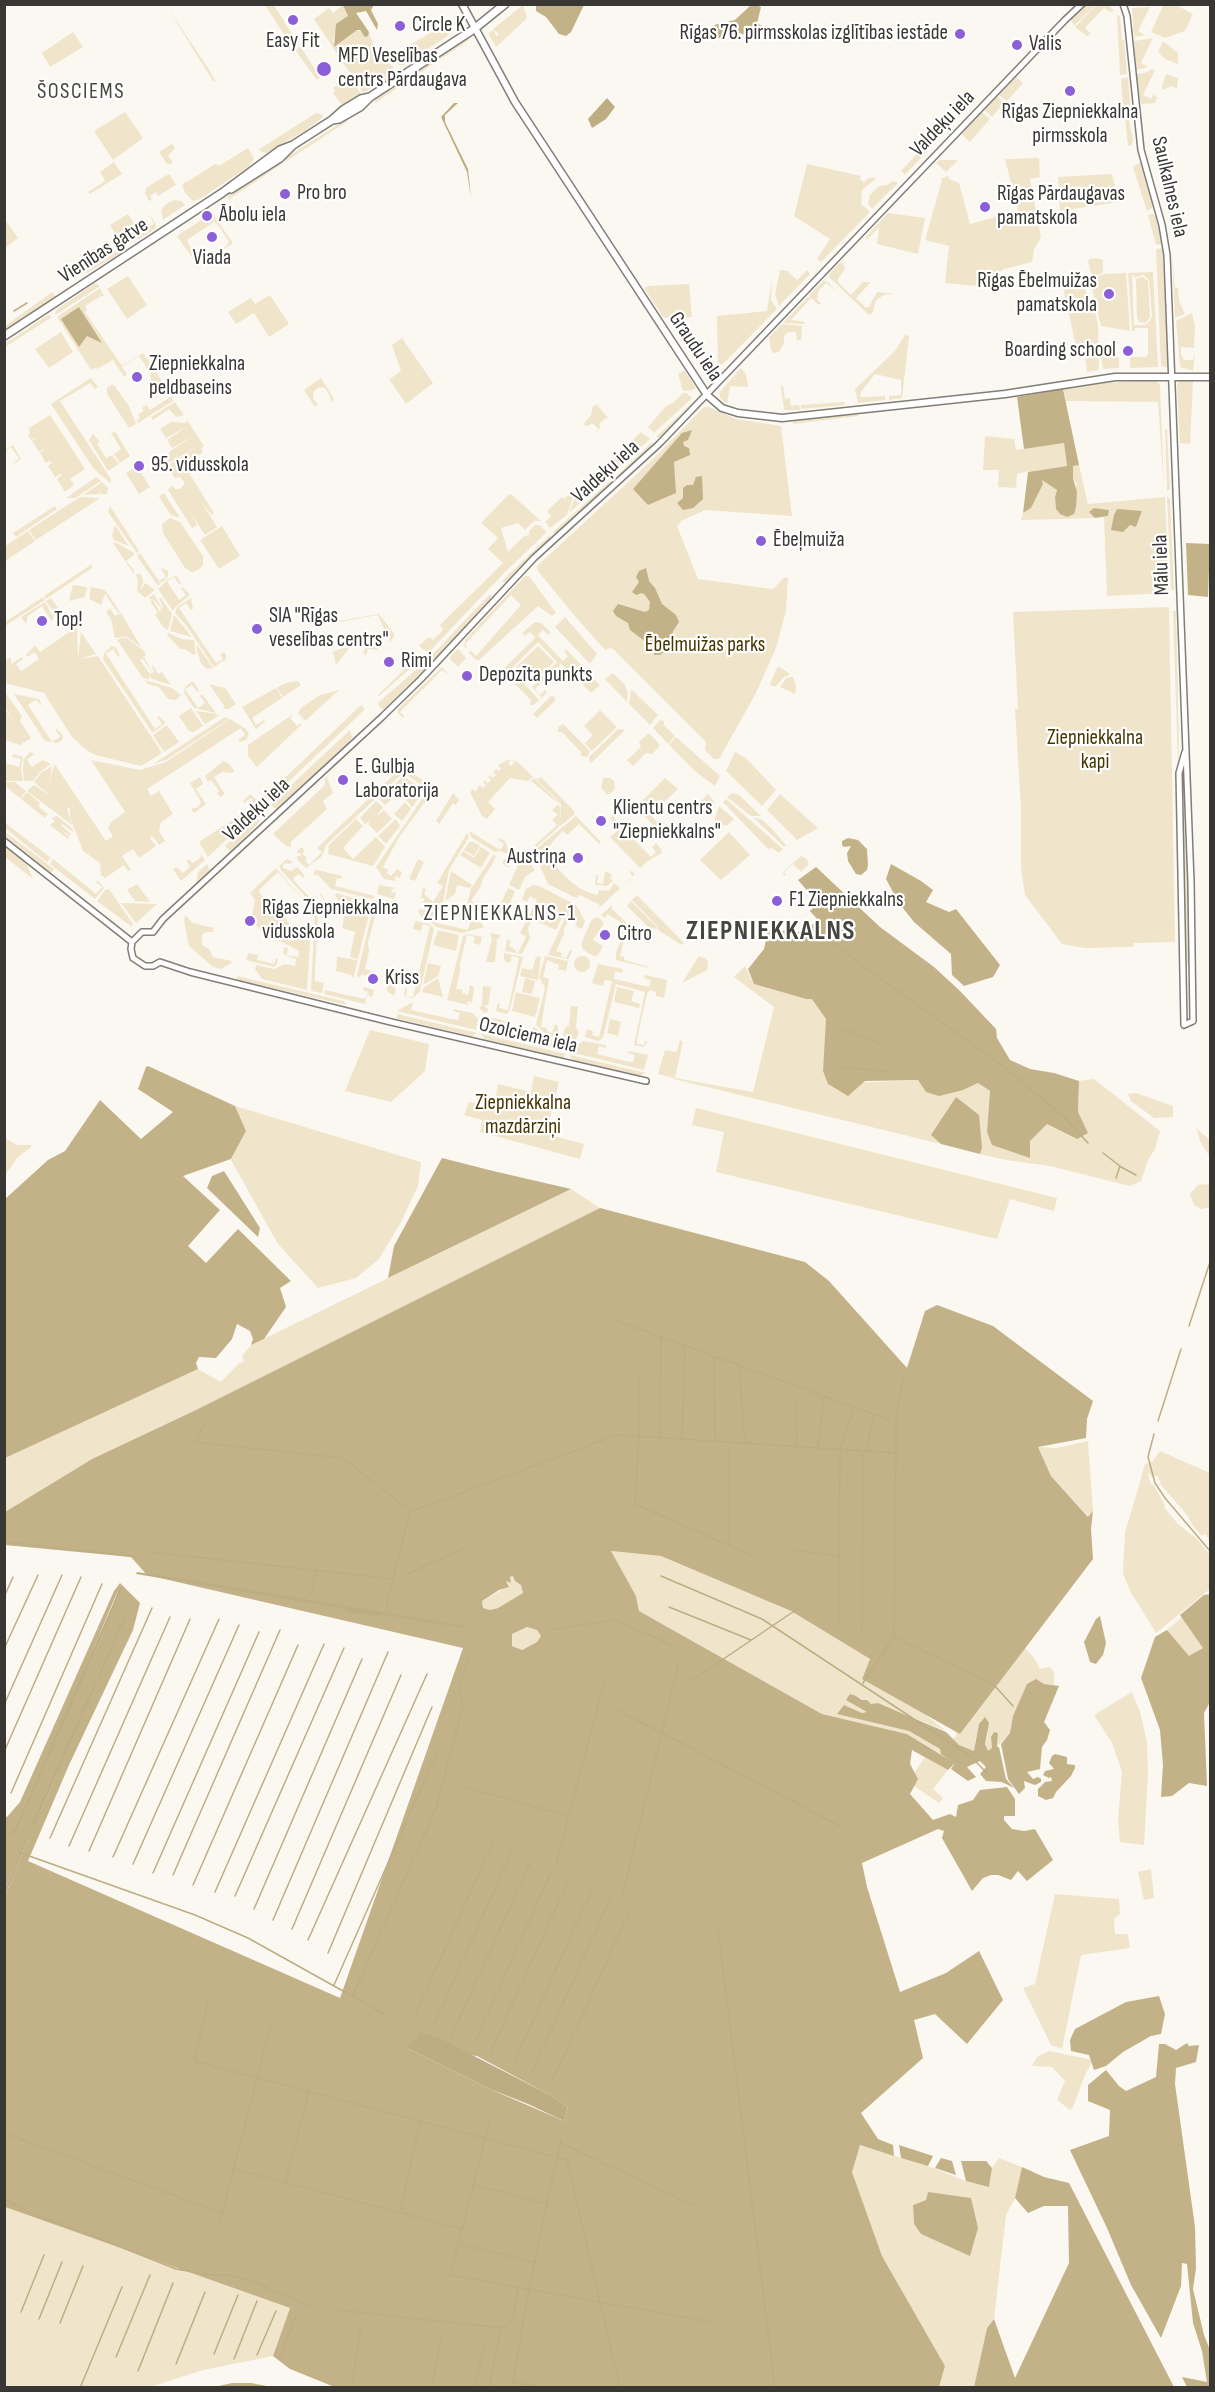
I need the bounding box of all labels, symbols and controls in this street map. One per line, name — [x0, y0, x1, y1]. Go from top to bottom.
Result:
marker: Easy Fit — [286, 13, 300, 27]
place label: Circle K — [412, 13, 465, 39]
marker: Circle K — [393, 19, 407, 33]
place label: Rīgas 76. pirmsskolas izglītības iestāde — [680, 21, 948, 47]
marker: Rīgas 76. pirmsskolas izglītības iestāde — [953, 27, 967, 41]
place label: Easy Fit — [266, 29, 320, 55]
place label: Valis — [1029, 32, 1062, 58]
marker: Valis — [1010, 38, 1024, 52]
place label: MFD Veselības centrs Pārdaugava — [338, 44, 467, 94]
marker: MFD Veselības centrs Pārdaugava — [315, 60, 333, 78]
district label: ŠOSCIEMS — [37, 79, 125, 105]
marker: Rīgas Ziepniekkalna pirmsskola — [1063, 84, 1077, 98]
street label: Valdeķu iela — [905, 86, 981, 162]
place label: Rīgas Ziepniekkalna pirmsskola — [1002, 100, 1138, 150]
street label: Saulkalnes iela — [1145, 134, 1193, 240]
place label: Pro bro — [297, 181, 347, 207]
place label: Rīgas Pārdaugavas pamatskola — [997, 182, 1125, 232]
marker: Pro bro — [278, 187, 292, 201]
marker: Rīgas Pārdaugavas pamatskola — [978, 200, 992, 214]
place label: Ābolu iela — [219, 203, 286, 229]
marker: Ābolu iela — [200, 209, 214, 223]
street label: Vienības gatve — [55, 213, 153, 289]
marker: Viada — [205, 230, 219, 244]
place label: Viada — [193, 246, 231, 272]
place label: Rīgas Ēbelmuižas pamatskola — [977, 269, 1097, 319]
marker: Rīgas Ēbelmuižas pamatskola — [1102, 287, 1116, 301]
street label: Graudu iela — [663, 308, 727, 386]
place label: Boarding school — [1005, 338, 1116, 364]
marker: Boarding school — [1121, 344, 1135, 358]
place label: Ziepniekkalna peldbaseins — [149, 352, 245, 402]
marker: Ziepniekkalna peldbaseins — [130, 370, 144, 384]
street label: Valdeķu iela — [567, 435, 645, 509]
place label: 95. vidusskola — [151, 453, 249, 479]
marker: 95. vidusskola — [132, 459, 146, 473]
place label: Ēbeļmuiža — [773, 528, 845, 554]
marker: Ēbeļmuiža — [754, 534, 768, 548]
street label: Mālu iela — [1148, 534, 1176, 596]
place label: SIA "Rīgas veselības centrs" — [269, 604, 389, 654]
place label: Top! — [54, 608, 83, 634]
marker: Top! — [35, 614, 49, 628]
marker: SIA "Rīgas veselības centrs" — [250, 622, 264, 636]
park label: Ēbelmuižas parks — [645, 633, 765, 659]
place label: Rimi — [401, 649, 432, 675]
marker: Rimi — [382, 655, 396, 669]
place label: Depozīta punkts — [479, 663, 592, 689]
marker: Depozīta punkts — [460, 669, 474, 683]
park label: Ziepniekkalna kapi — [1047, 726, 1143, 776]
place label: E. Gulbja Laboratorija — [355, 755, 439, 805]
street label: Valdeķu iela — [218, 773, 296, 847]
marker: E. Gulbja Laboratorija — [336, 773, 350, 787]
place label: Klientu centrs "Ziepniekkalns" — [613, 796, 721, 846]
marker: Klientu centrs "Ziepniekkalns" — [594, 814, 608, 828]
place label: Austriņa — [507, 845, 566, 871]
marker: Austriņa — [571, 851, 585, 865]
place label: F1 Ziepniekkalns — [789, 888, 904, 914]
marker: F1 Ziepniekkalns — [770, 894, 784, 908]
place label: Rīgas Ziepniekkalna vidusskola — [262, 896, 399, 946]
district label: ZIEPNIEKKALNS-1 — [423, 901, 577, 927]
marker: Rīgas Ziepniekkalna vidusskola — [243, 914, 257, 928]
district label: ZIEPNIEKKALNS — [686, 916, 856, 948]
place label: Citro — [617, 922, 652, 948]
marker: Citro — [598, 928, 612, 942]
place label: Kriss — [385, 966, 419, 992]
marker: Kriss — [366, 972, 380, 986]
street label: Ozolciema iela — [476, 1012, 580, 1060]
park label: Ziepniekkalna mazdārziņi — [475, 1091, 571, 1141]

